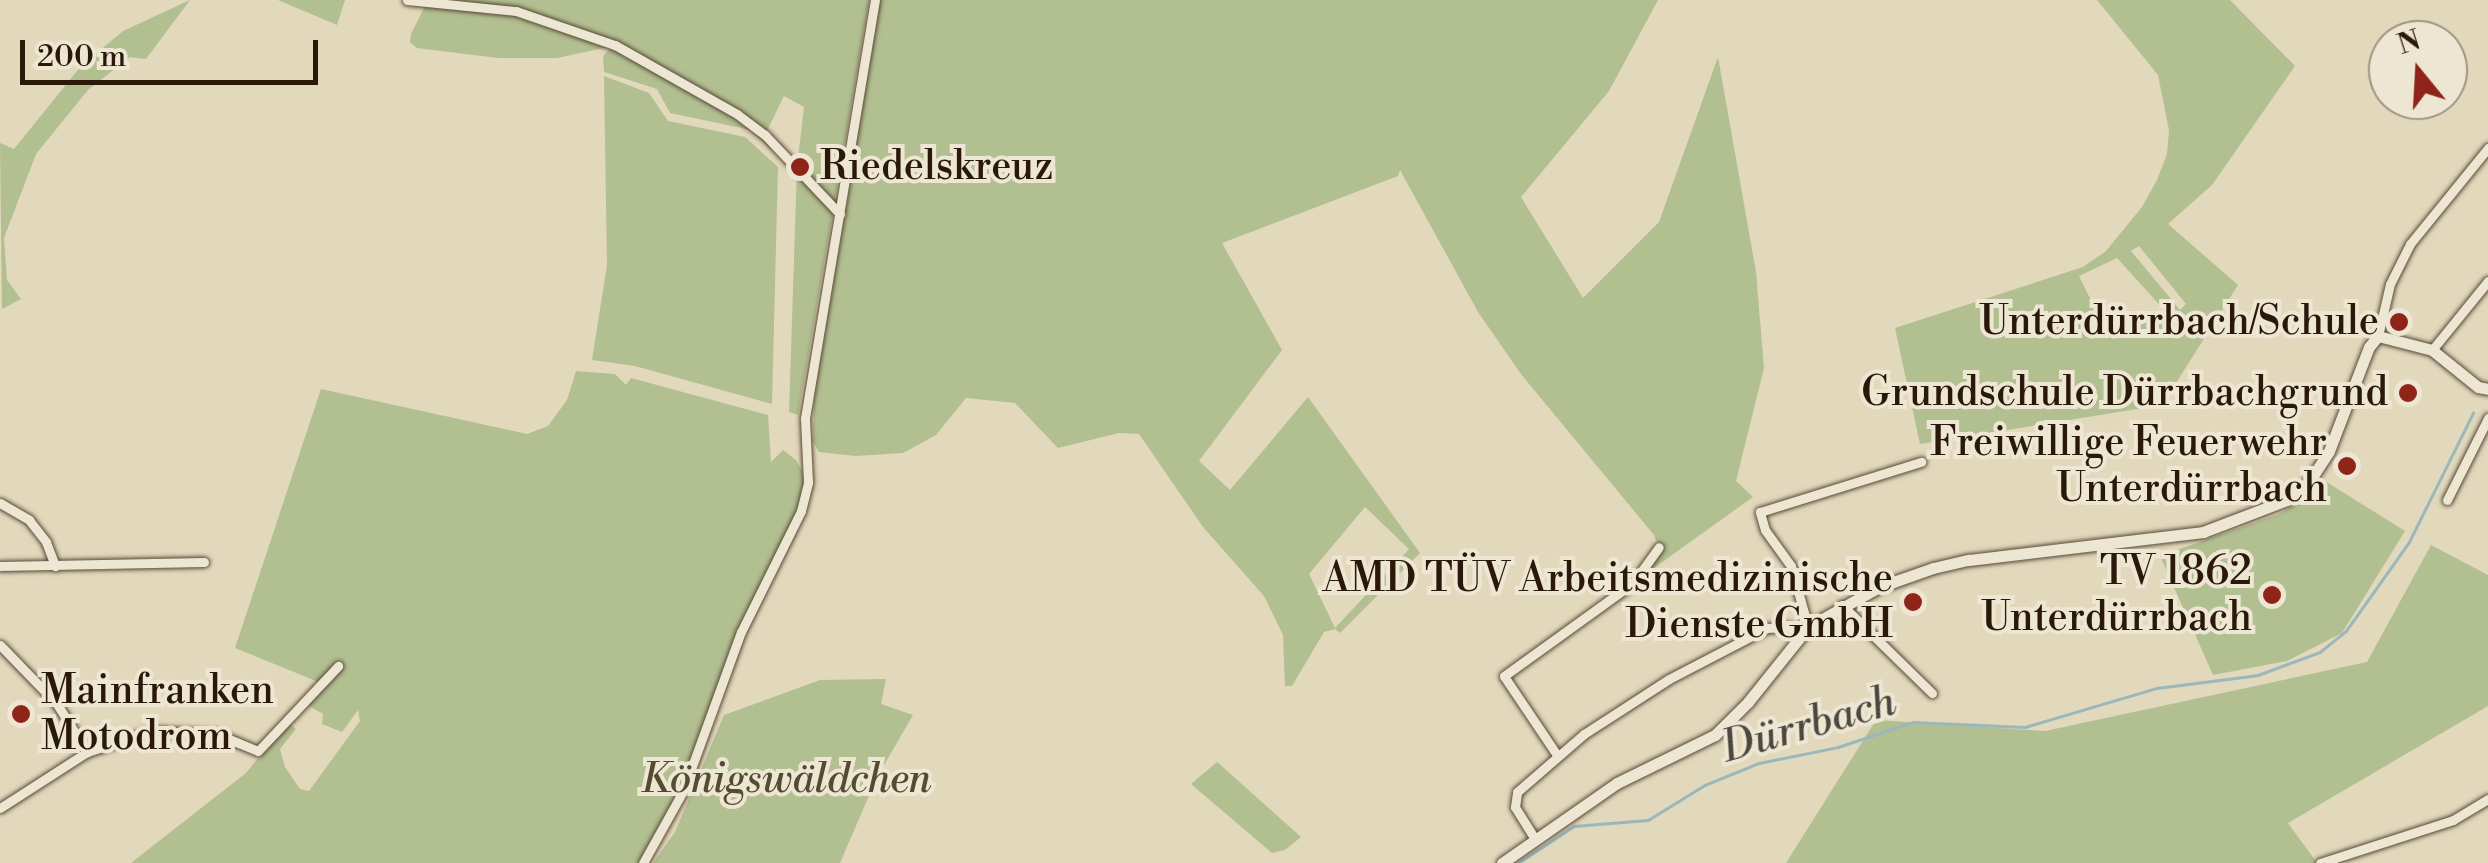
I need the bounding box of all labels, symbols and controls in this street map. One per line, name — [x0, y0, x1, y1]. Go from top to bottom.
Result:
scale bar — [25, 20, 322, 82]
north arrow — [2368, 20, 2468, 120]
text: N — [2393, 23, 2425, 63]
text: 200 m — [37, 38, 126, 76]
place label: Riedelskreuz — [820, 143, 1053, 191]
marker: Riedelskreuz — [789, 156, 811, 178]
place label: Unterdürrbach/Schule — [1979, 298, 2379, 346]
marker: Unterdürrbach/Schule — [2388, 311, 2410, 333]
place label: Grundschule Dürrbachgrund — [1861, 369, 2388, 417]
marker: Grundschule Dürrbachgrund — [2397, 382, 2419, 404]
place label: Freiwillige Feuerwehr Unterdürrbach — [1930, 419, 2327, 513]
marker: Freiwillige Feuerwehr Unterdürrbach — [2336, 455, 2358, 477]
place label: TV 1862 Unterdürrbach — [1981, 548, 2252, 642]
place label: AMD TÜV Arbeitsmedizinische Dienste GmbH — [1323, 555, 1893, 649]
marker: TV 1862 Unterdürrbach — [2261, 584, 2283, 606]
marker: AMD TÜV Arbeitsmedizinische Dienste GmbH — [1902, 591, 1924, 613]
place label: Mainfranken Motodrom — [41, 667, 274, 761]
water label: Dürrbach — [1716, 677, 1902, 775]
marker: Mainfranken Motodrom — [10, 703, 32, 725]
park label: Königswäldchen — [641, 756, 931, 804]

